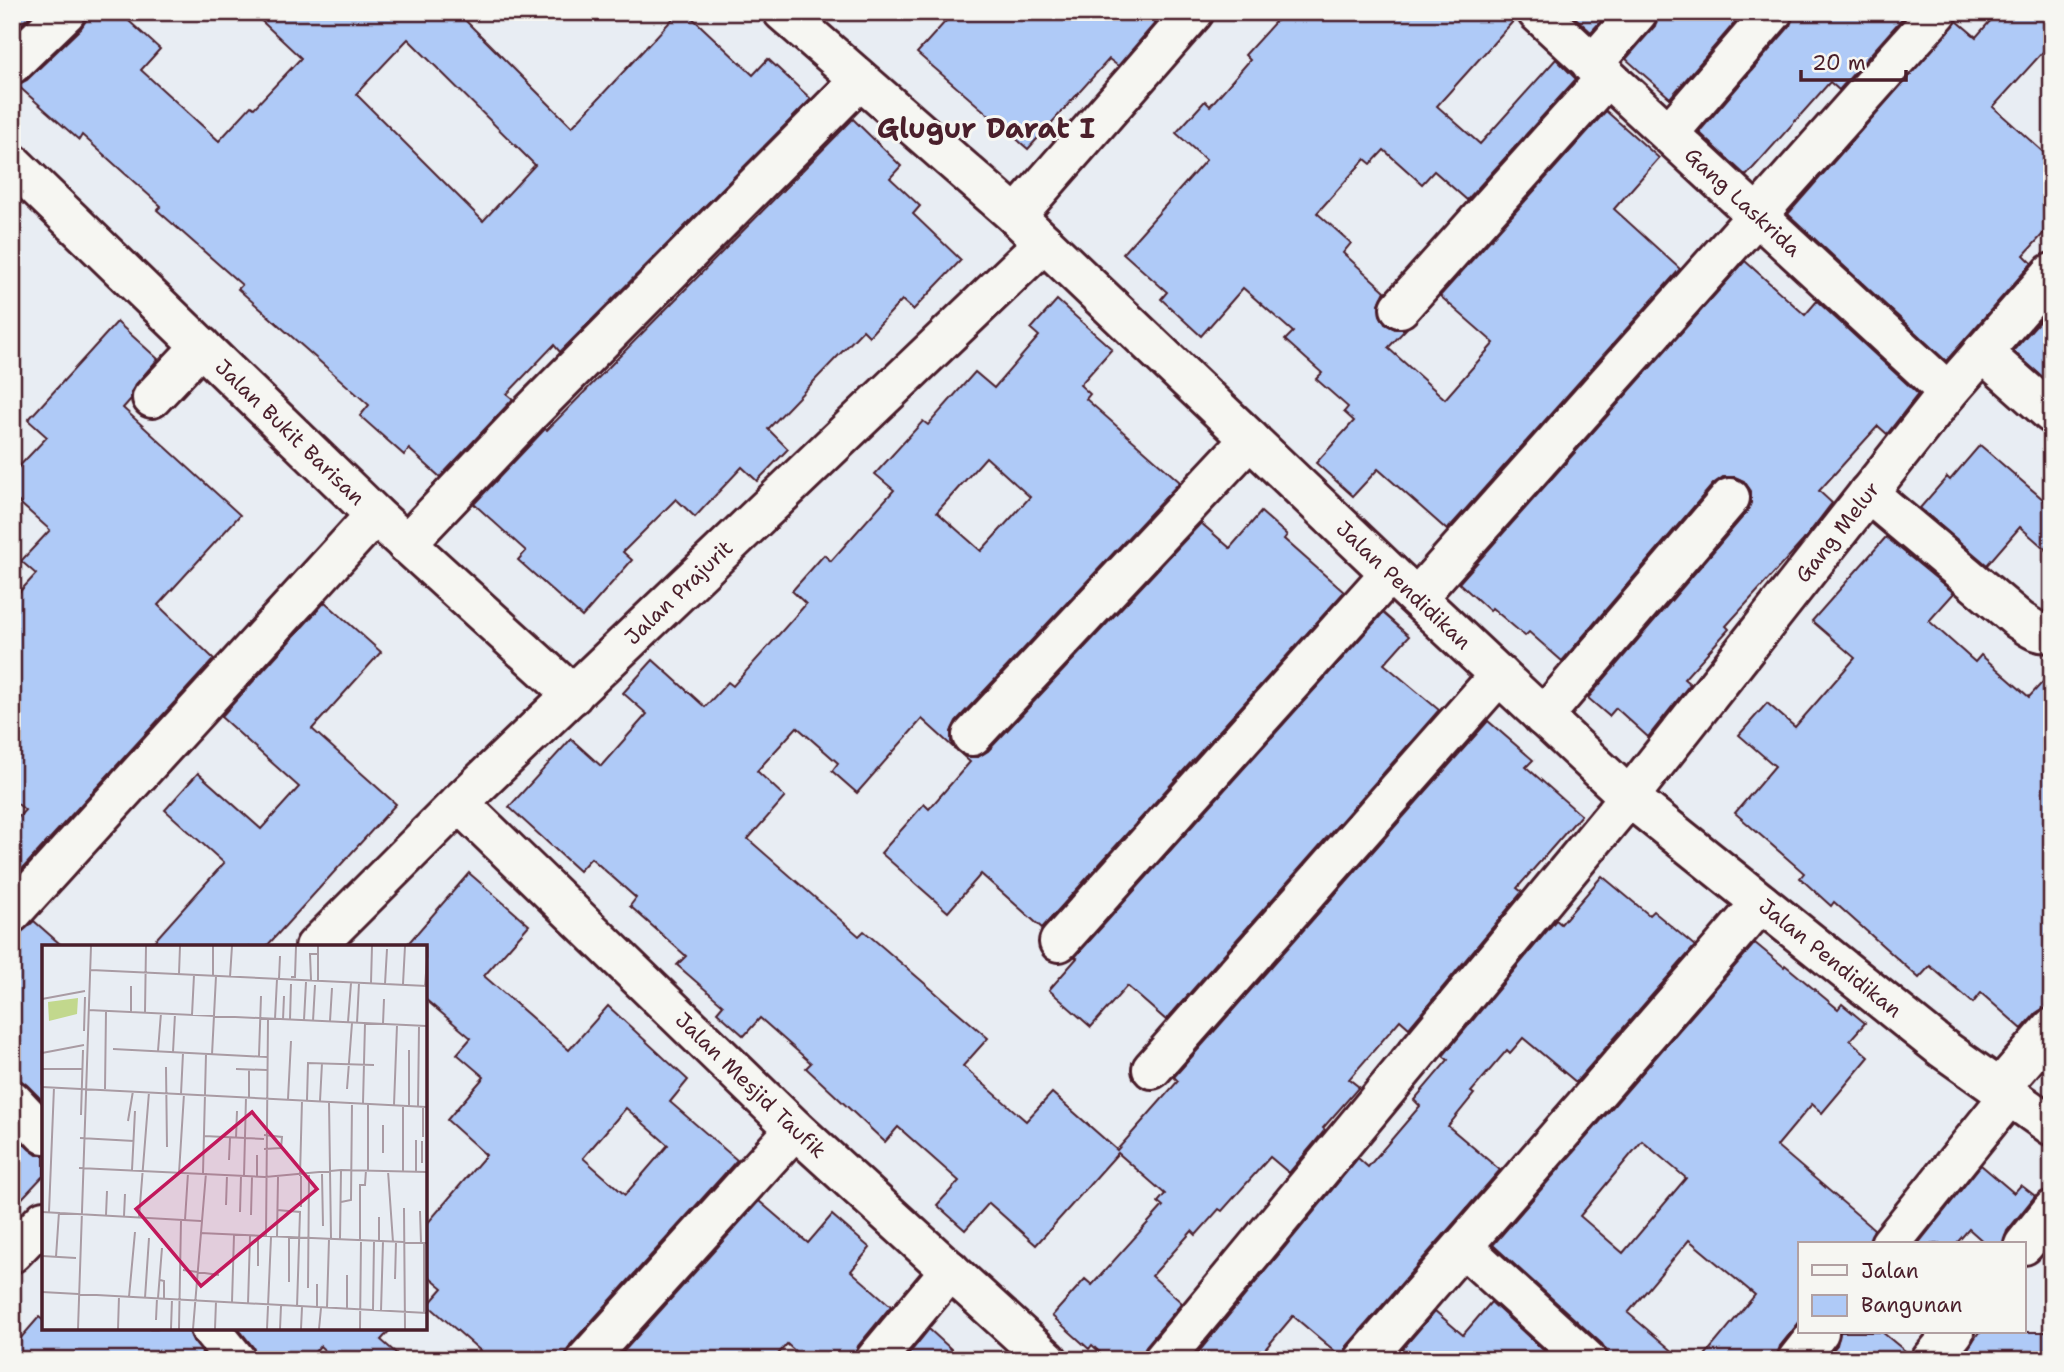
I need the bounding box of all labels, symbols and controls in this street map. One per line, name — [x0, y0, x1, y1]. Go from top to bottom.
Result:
scale bar — [1801, 38, 1906, 82]
text: 20 m — [1812, 49, 1866, 77]
district label: Glugur Darat I — [877, 109, 1095, 147]
street label: Gang Laskrida — [1678, 141, 1807, 263]
street label: Jalan Bukit Barisan — [209, 353, 371, 512]
street label: Gang Melur — [1789, 476, 1886, 588]
street label: Jalan Pendidikan — [1330, 515, 1477, 656]
street label: Jalan Prajurit — [619, 534, 739, 651]
street label: Jalan Pendidikan — [1753, 892, 1907, 1024]
inset map — [42, 945, 427, 1330]
street label: Jalan Mesjid Taufik — [669, 1006, 832, 1165]
legend — [1798, 1242, 2025, 1334]
text: Jalan — [1861, 1257, 1919, 1285]
text: Bangunan — [1861, 1291, 1962, 1319]

